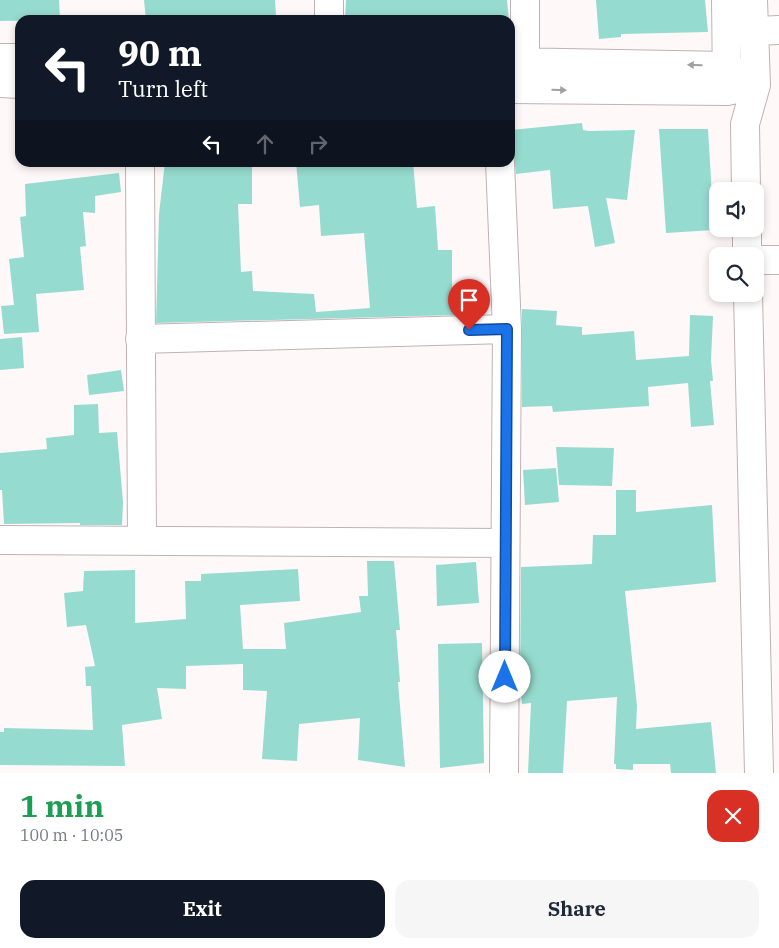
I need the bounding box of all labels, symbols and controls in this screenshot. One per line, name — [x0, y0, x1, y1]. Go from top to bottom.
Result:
text: 90 m — [118, 30, 202, 76]
icon: left — [35, 35, 100, 100]
one-way arrow — [687, 61, 703, 69]
text: Turn left — [118, 74, 208, 103]
one-way arrow — [551, 86, 567, 94]
icon: left — [198, 130, 226, 158]
icon: ahead — [251, 130, 279, 158]
icon: right — [304, 130, 332, 158]
map controls — [709, 182, 764, 302]
button: sound — [709, 182, 764, 237]
button: search — [709, 247, 764, 302]
pin — [448, 279, 490, 330]
icon: arrive — [455, 286, 483, 314]
position arrow — [478, 650, 530, 702]
text: 1 min — [20, 786, 104, 825]
button: close — [707, 790, 759, 842]
text: 100 m · 10:05 — [20, 825, 123, 845]
button: Exit — [20, 880, 385, 938]
button: Share — [395, 880, 759, 938]

